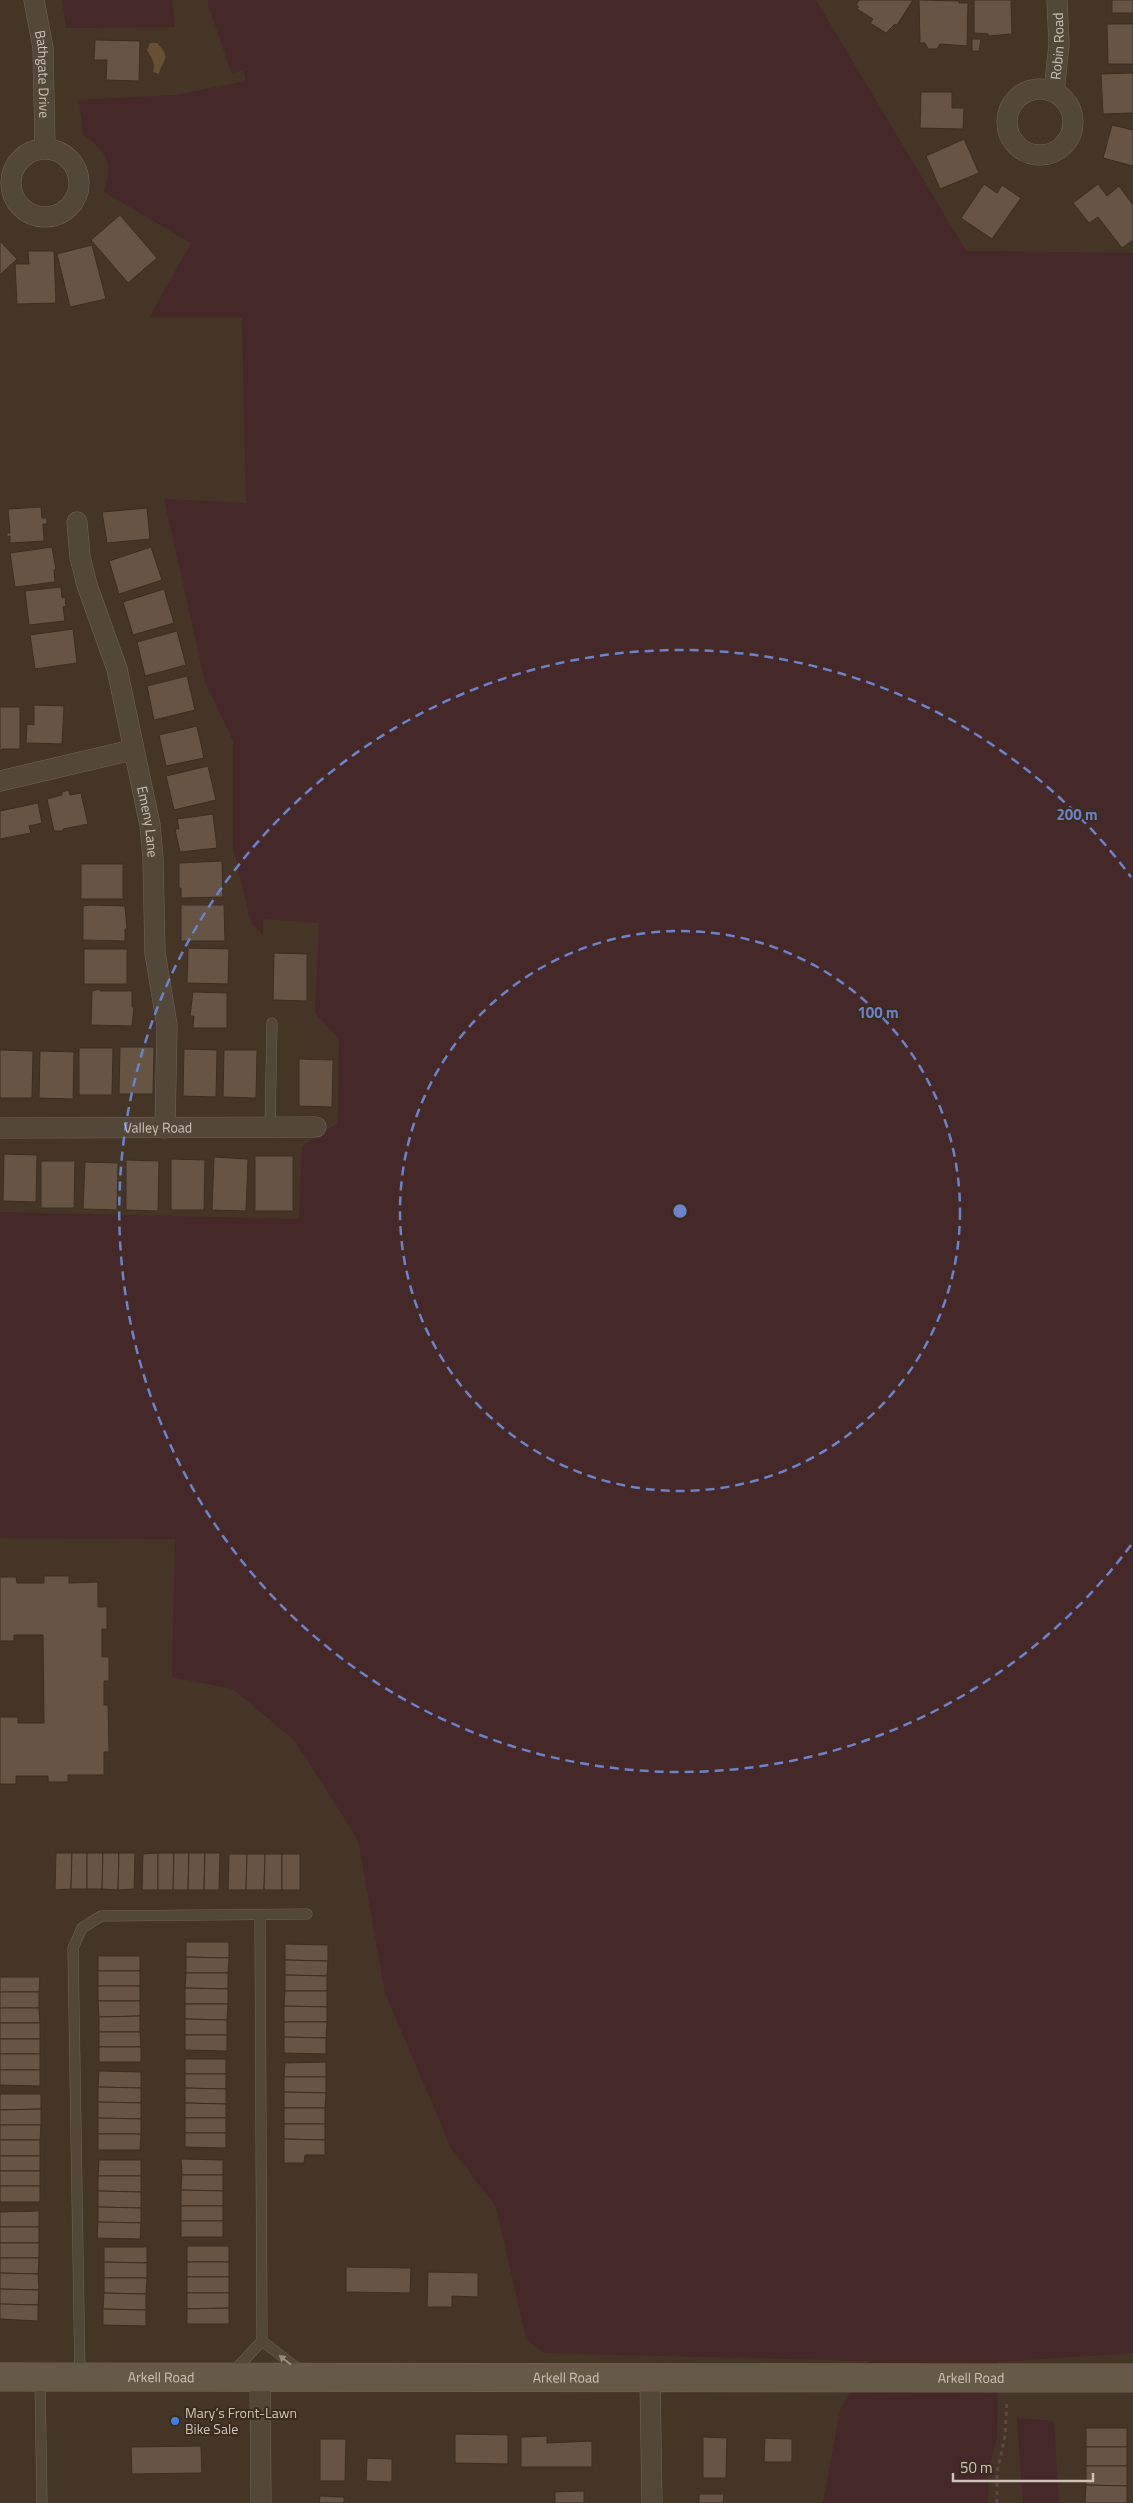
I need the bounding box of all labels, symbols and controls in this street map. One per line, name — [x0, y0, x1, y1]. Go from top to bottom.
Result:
street label: Robin Road — [1044, 12, 1069, 81]
street label: Bathgate Drive — [30, 28, 55, 118]
street label: Emeny Lane — [132, 784, 164, 858]
text: 200 m — [1056, 803, 1098, 826]
text: 100 m — [857, 1001, 899, 1024]
street label: Valley Road — [124, 1116, 192, 1138]
centre of rings — [671, 1202, 689, 1220]
one-way arrow — [279, 2354, 292, 2365]
street label: Arkell Road — [128, 2366, 194, 2387]
street label: Arkell Road — [533, 2366, 599, 2388]
street label: Arkell Road — [938, 2367, 1004, 2388]
place label: Mary’s Front-Lawn Bike Sale — [185, 2402, 297, 2439]
marker: Mary’s Front-Lawn Bike Sale — [169, 2415, 181, 2427]
scale bar — [953, 2450, 1093, 2482]
text: 50 m — [960, 2456, 993, 2479]

